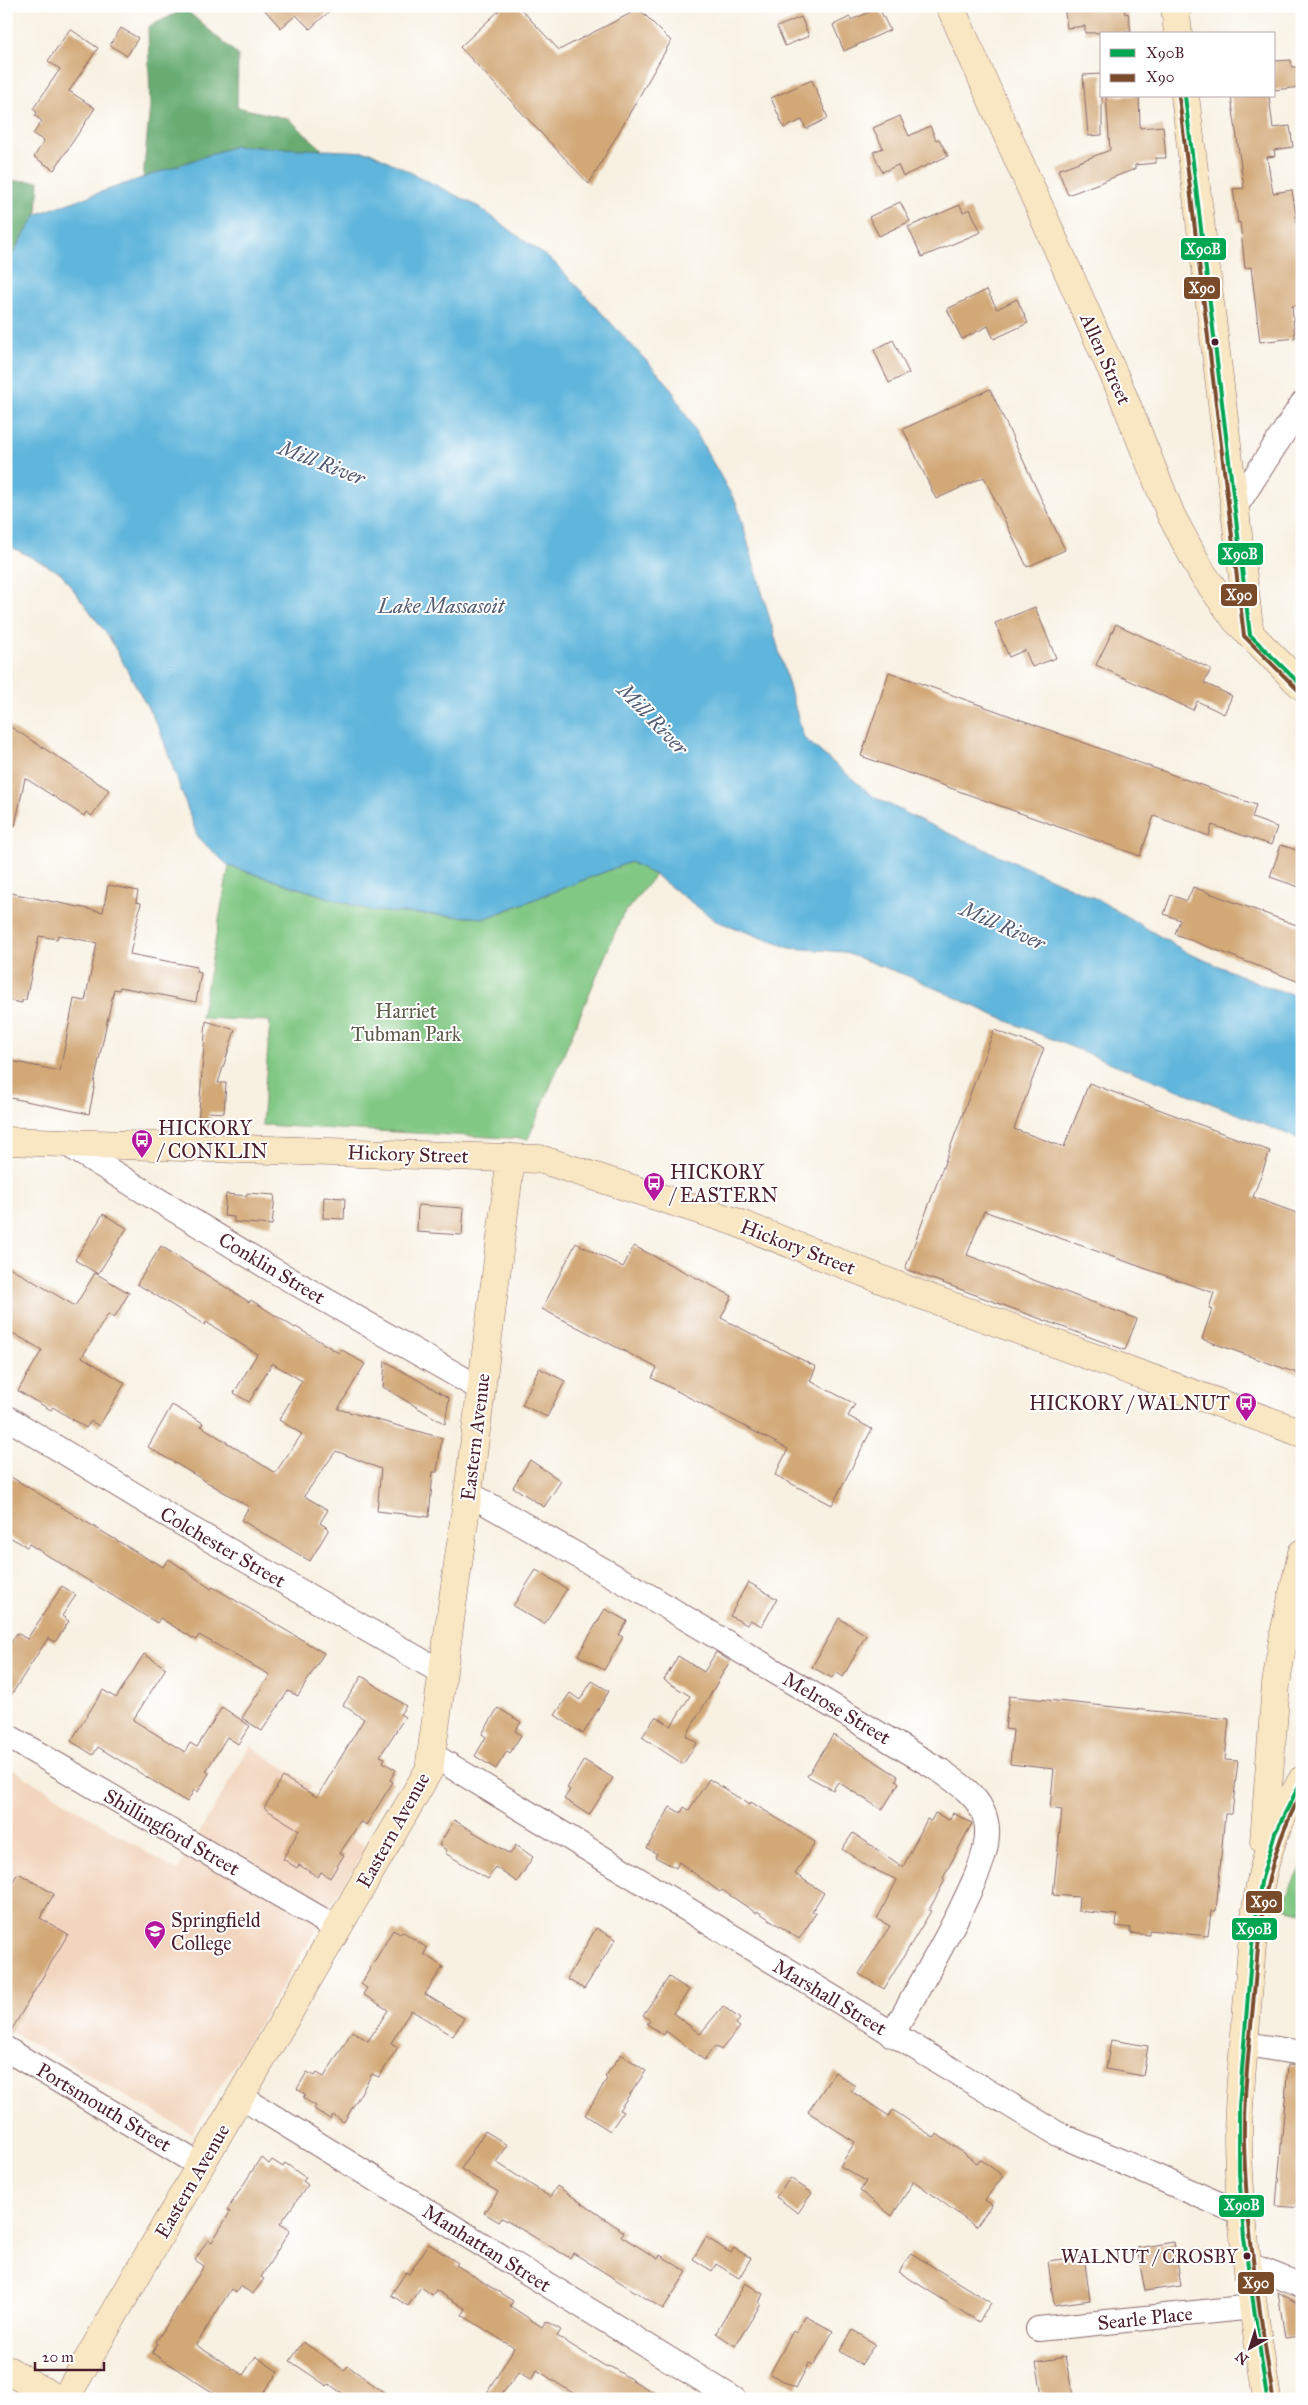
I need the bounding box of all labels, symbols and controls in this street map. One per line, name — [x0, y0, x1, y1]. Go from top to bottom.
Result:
legend — [1100, 32, 1276, 98]
text: X90B — [1146, 44, 1184, 62]
text: X90 — [1146, 68, 1174, 86]
line badge: X90B — [1180, 237, 1227, 261]
text: X90B — [1184, 241, 1221, 259]
line badge: X90 — [1183, 276, 1221, 300]
text: X90 — [1188, 280, 1215, 298]
street label: Allen Street — [1075, 309, 1137, 408]
unlabelled marker — [1210, 337, 1220, 347]
water label: Mill River — [273, 434, 370, 492]
line badge: X90B — [1217, 542, 1264, 566]
text: X90B — [1221, 546, 1258, 564]
line badge: X90 — [1220, 583, 1258, 607]
text: X90 — [1225, 587, 1252, 605]
water label: Lake Massasoit — [377, 593, 506, 619]
water label: Mill River — [611, 676, 695, 761]
water label: Mill River — [955, 895, 1051, 957]
park label: Harriet Tubman Park — [351, 999, 462, 1046]
place label: HICKORY / CONKLIN — [156, 1116, 268, 1163]
bus stop icon: HICKORY / CONKLIN — [130, 1128, 154, 1159]
street label: Hickory Street — [347, 1140, 469, 1168]
place label: HICKORY / EASTERN — [668, 1160, 778, 1207]
bus stop icon: HICKORY / EASTERN — [642, 1171, 666, 1202]
street label: Hickory Street — [737, 1214, 859, 1280]
street label: Conklin Street — [215, 1227, 329, 1309]
street label: Eastern Avenue — [455, 1372, 495, 1502]
place label: HICKORY / WALNUT — [1029, 1391, 1230, 1415]
bus stop icon: HICKORY / WALNUT — [1234, 1391, 1258, 1422]
street label: Colchester Street — [156, 1501, 290, 1593]
street label: Melrose Street — [779, 1666, 895, 1750]
street label: Eastern Avenue — [351, 1768, 435, 1892]
street label: Shillingford Street — [99, 1783, 244, 1881]
line badge: X90 — [1245, 1890, 1283, 1914]
text: X90 — [1250, 1894, 1277, 1912]
place label: Springfield College — [171, 1908, 261, 1956]
line badge: X90B — [1231, 1917, 1278, 1941]
school or university icon: Springfield College — [143, 1919, 167, 1950]
text: X90B — [1235, 1921, 1272, 1939]
street label: Marshall Street — [769, 1954, 891, 2040]
street label: Portsmouth Street — [32, 2057, 176, 2157]
street label: Eastern Avenue — [150, 2120, 234, 2242]
line badge: X90B — [1218, 2194, 1265, 2218]
text: X90B — [1223, 2197, 1260, 2215]
street label: Manhattan Street — [418, 2199, 556, 2297]
place label: WALNUT / CROSBY — [1061, 2245, 1239, 2268]
marker: WALNUT / CROSBY — [1242, 2251, 1252, 2261]
line badge: X90 — [1237, 2271, 1275, 2295]
text: X90 — [1242, 2275, 1269, 2293]
street label: Searle Place — [1096, 2301, 1194, 2335]
north arrow — [1226, 2322, 1276, 2372]
scale bar — [35, 2340, 104, 2372]
text: N — [1232, 2347, 1252, 2368]
text: 20 m — [42, 2348, 74, 2366]

